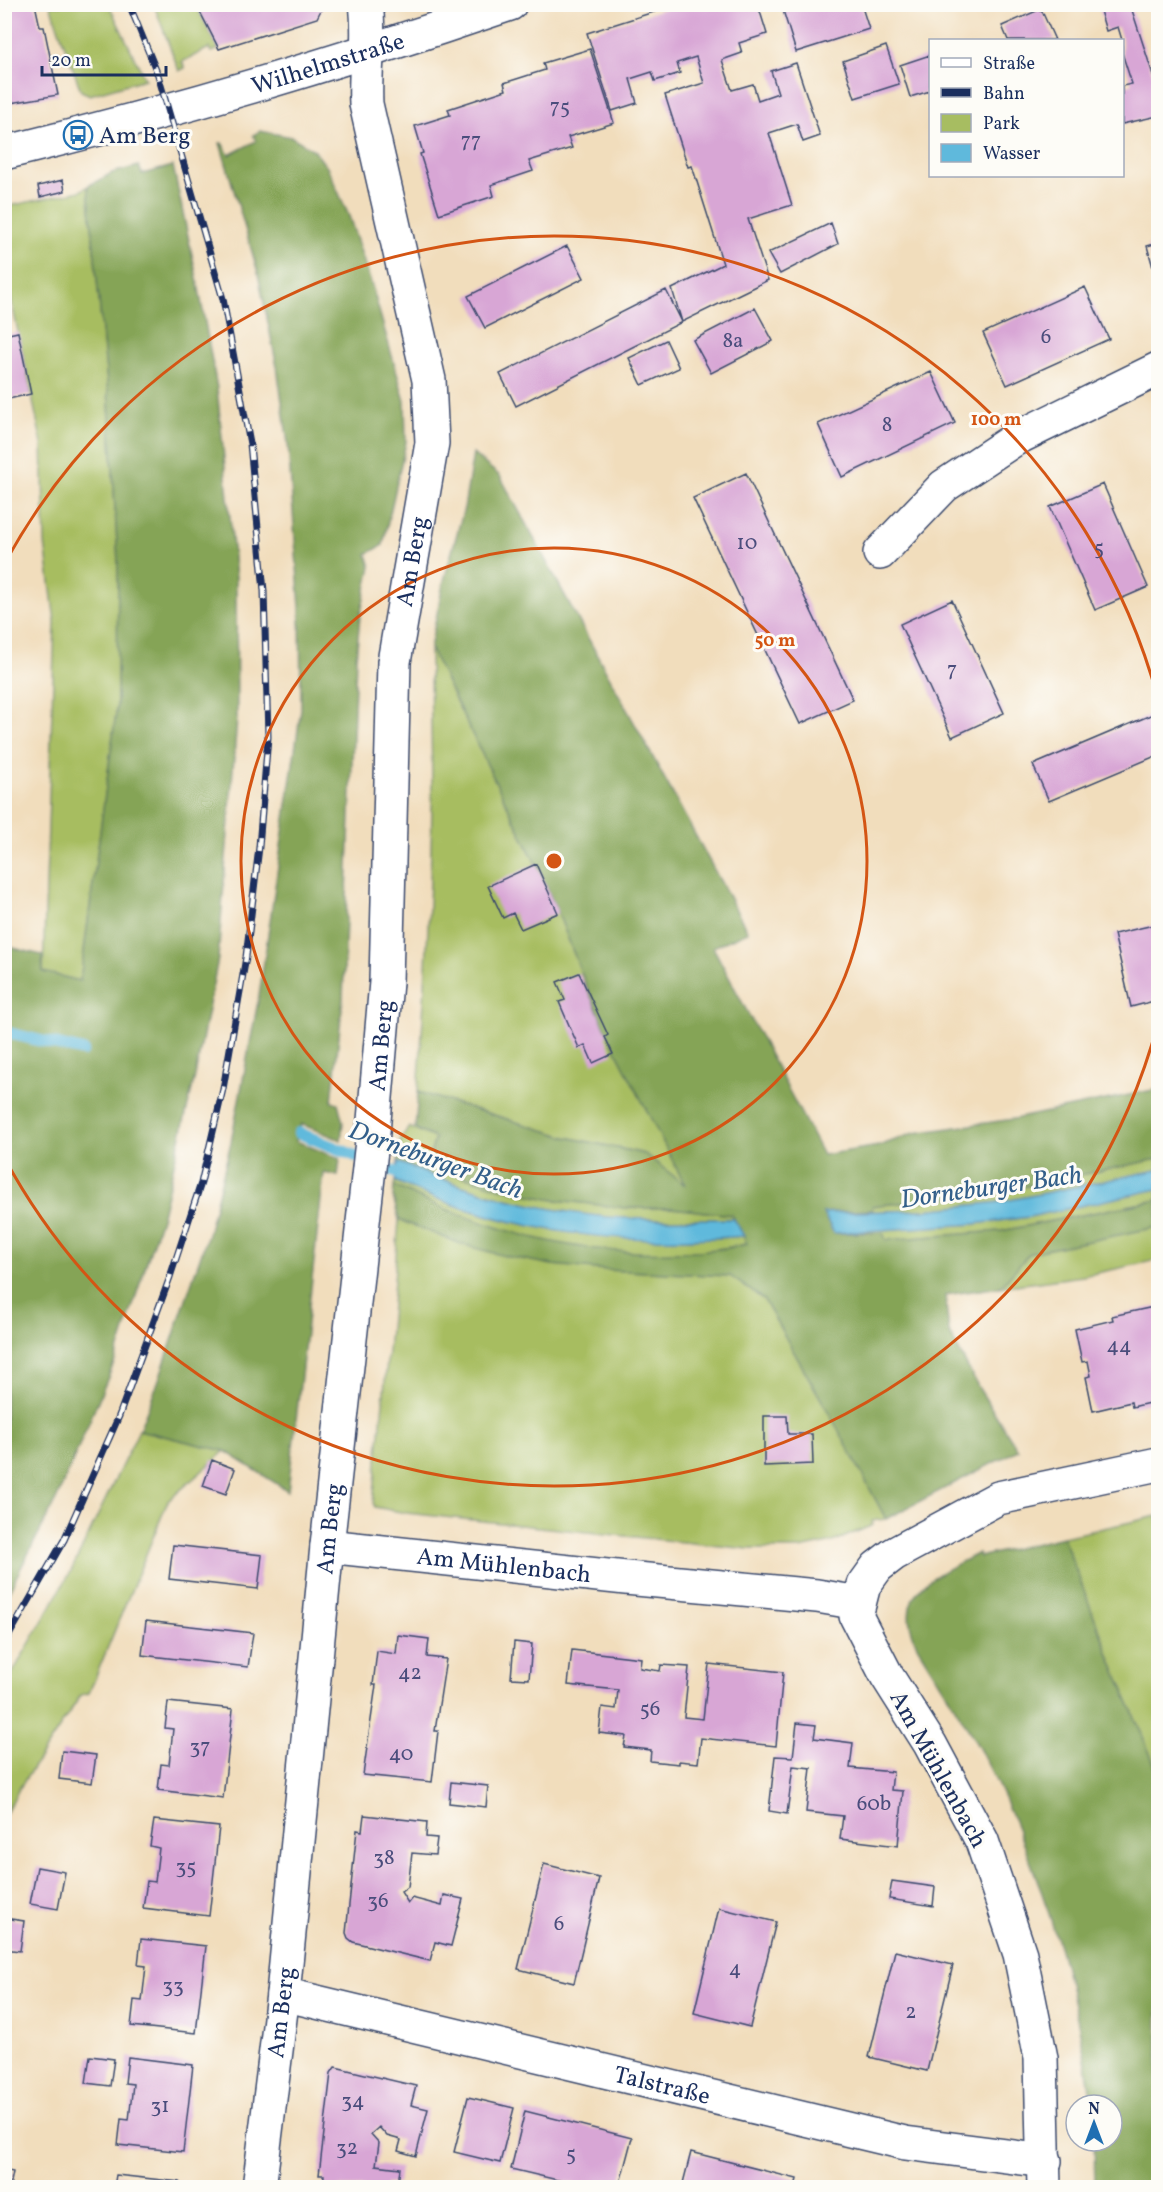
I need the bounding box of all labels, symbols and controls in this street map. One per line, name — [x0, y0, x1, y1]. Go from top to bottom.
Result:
street label: Wilhelmstraße — [248, 25, 409, 105]
scale bar — [42, 39, 166, 77]
legend — [929, 39, 1124, 177]
text: 20 m — [51, 49, 91, 74]
text: Straße — [983, 52, 1035, 77]
text: Bahn — [983, 82, 1025, 107]
house number: 75 — [550, 93, 570, 122]
text: Park — [983, 112, 1020, 137]
bus stop icon: Am Berg — [62, 119, 94, 151]
place label: Am Berg — [99, 120, 191, 154]
house number: 77 — [461, 127, 481, 156]
text: Wasser — [983, 142, 1041, 167]
house number: 6 — [1041, 323, 1051, 352]
house number: 8a — [722, 327, 744, 356]
text: 100 m — [971, 408, 1021, 433]
house number: 8 — [882, 411, 892, 440]
street label: Am Berg — [389, 514, 438, 610]
house number: 10 — [737, 529, 757, 558]
house number: 5 — [1094, 534, 1104, 563]
text: 50 m — [755, 629, 795, 654]
house number: 7 — [947, 656, 957, 685]
centre of rings — [544, 851, 564, 871]
street label: Am Berg — [362, 999, 403, 1093]
water label: Dorneburger Bach — [343, 1113, 527, 1209]
water label: Dorneburger Bach — [898, 1157, 1084, 1219]
house number: 44 — [1106, 1332, 1132, 1361]
street label: Am Berg — [309, 1482, 353, 1576]
street label: Am Mühlenbach — [415, 1541, 593, 1593]
house number: 42 — [398, 1659, 422, 1688]
street label: Am Mühlenbach — [880, 1685, 995, 1855]
house number: 56 — [640, 1695, 660, 1724]
house number: 37 — [190, 1733, 210, 1762]
house number: 40 — [389, 1740, 413, 1769]
house number: 60b — [857, 1790, 891, 1819]
house number: 38 — [373, 1844, 395, 1873]
house number: 35 — [176, 1853, 196, 1882]
house number: 36 — [367, 1887, 389, 1916]
house number: 6 — [554, 1910, 564, 1939]
house number: 4 — [729, 1955, 741, 1984]
street label: Am Berg — [260, 1965, 305, 2060]
house number: 33 — [162, 1972, 184, 2001]
house number: 2 — [905, 1998, 917, 2027]
street label: Talstraße — [610, 2059, 714, 2115]
house number: 34 — [341, 2087, 365, 2116]
house number: 31 — [151, 2092, 169, 2121]
north arrow — [1064, 2093, 1124, 2153]
text: N — [1088, 2099, 1100, 2121]
house number: 32 — [336, 2134, 358, 2163]
house number: 5 — [566, 2140, 576, 2169]

